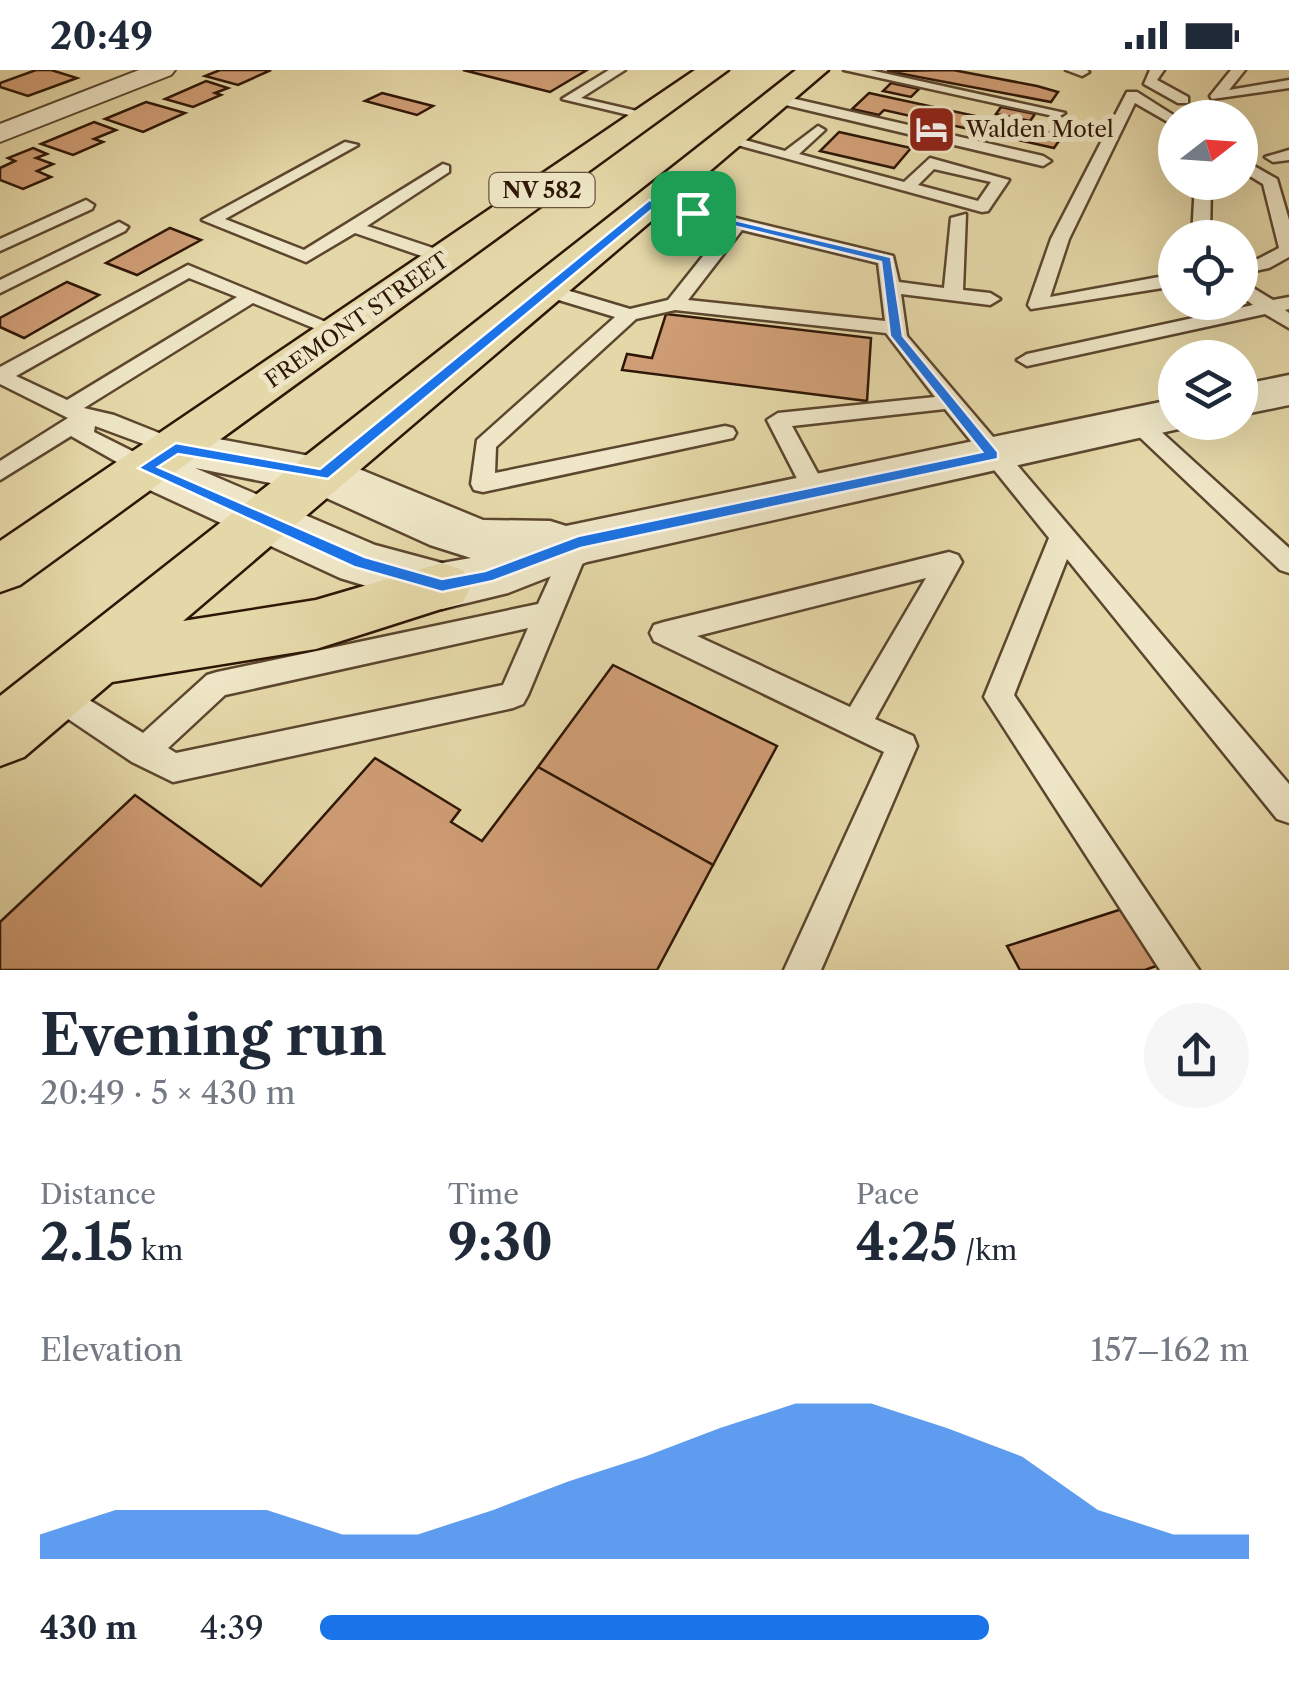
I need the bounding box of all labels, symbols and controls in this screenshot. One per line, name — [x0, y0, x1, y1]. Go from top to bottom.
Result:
text: 20:49 — [50, 12, 153, 59]
north arrow — [1158, 100, 1258, 200]
map controls — [1158, 100, 1258, 440]
hotel icon: Walden Motel — [905, 103, 957, 155]
place label: Walden Motel — [965, 116, 1114, 143]
pin — [651, 171, 736, 256]
road number: NV 582 — [490, 173, 594, 207]
icon: arrive — [666, 186, 721, 241]
button: locate — [1158, 220, 1258, 320]
street label: FREMONT STREET — [260, 246, 454, 394]
button: layers — [1158, 340, 1258, 440]
text: Evening run — [40, 1002, 387, 1069]
button: share — [1144, 1003, 1249, 1108]
text: 20:49 · 5 × 430 m — [40, 1073, 296, 1112]
text: Distance — [40, 1177, 156, 1211]
text: Time — [448, 1177, 519, 1211]
text: Pace — [856, 1177, 919, 1211]
text: 2.15 — [40, 1211, 133, 1273]
text: 9:30 — [448, 1211, 553, 1273]
text: 4:25 — [856, 1211, 958, 1273]
text: km — [133, 1233, 183, 1267]
text: /km — [958, 1233, 1017, 1267]
text: Elevation — [40, 1330, 183, 1369]
text: 157–162 m — [1091, 1330, 1249, 1369]
text: 430 m — [40, 1608, 137, 1647]
text: 4:39 — [200, 1608, 264, 1647]

